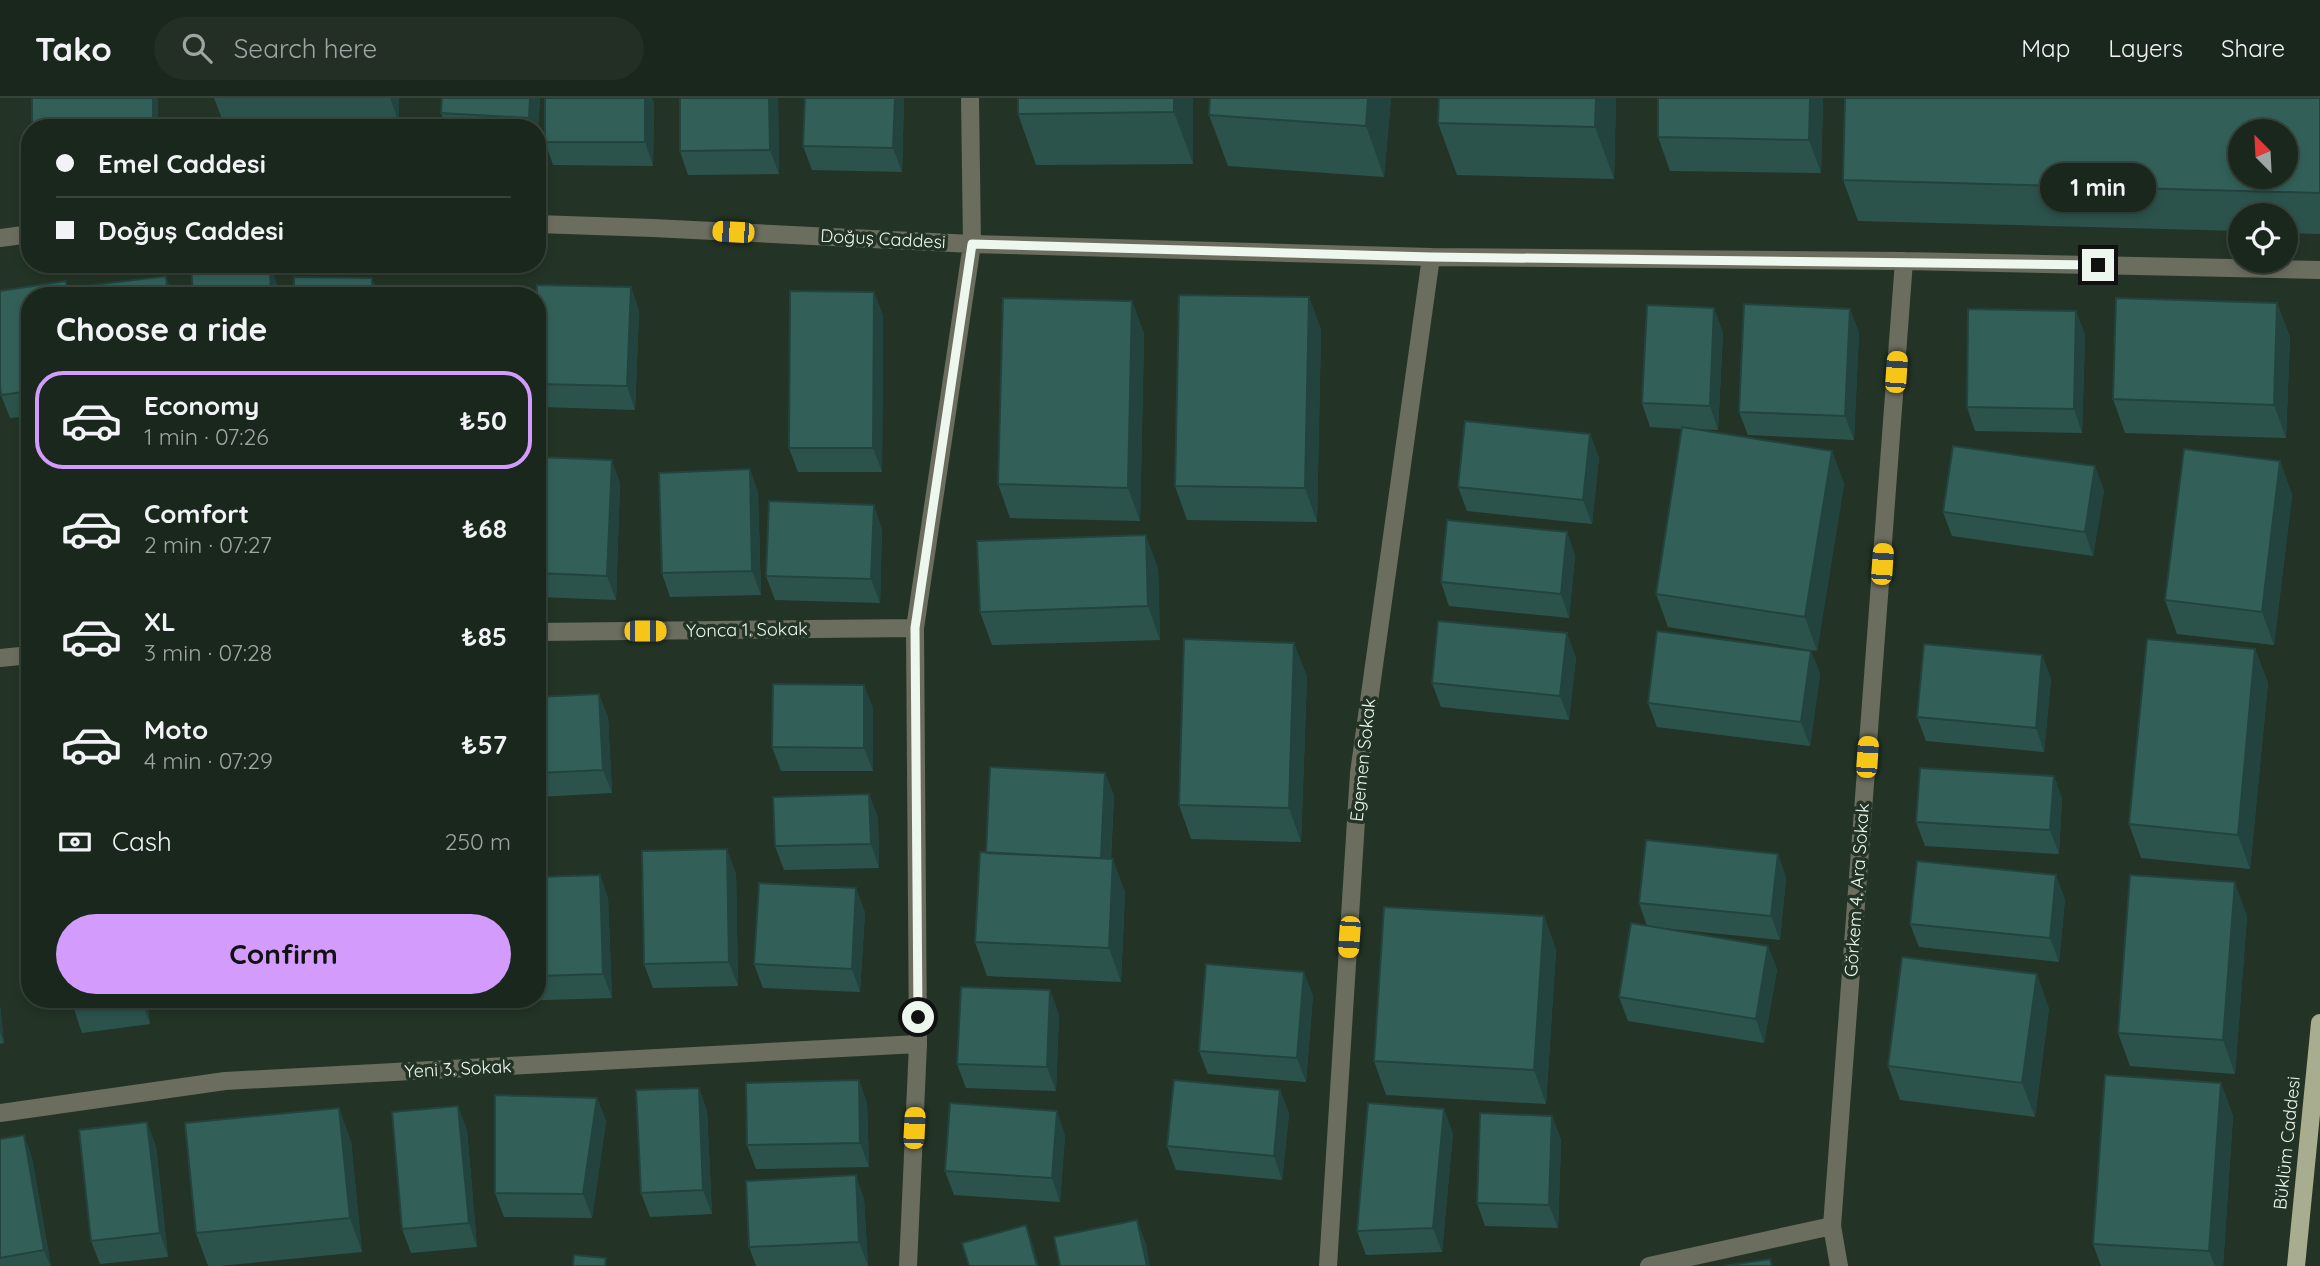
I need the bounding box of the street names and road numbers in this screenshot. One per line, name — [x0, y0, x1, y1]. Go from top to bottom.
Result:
street label: Doğuş Caddesi — [820, 224, 946, 253]
street label: Yonca 1. Sokak — [686, 617, 808, 642]
street label: Egemen Sokak — [1345, 697, 1380, 823]
street label: Görkem 4. Ara Sokak — [1839, 802, 1874, 978]
street label: Yeni 3. Sokak — [404, 1054, 512, 1083]
street label: Büklüm Caddesi — [2268, 1075, 2305, 1211]

